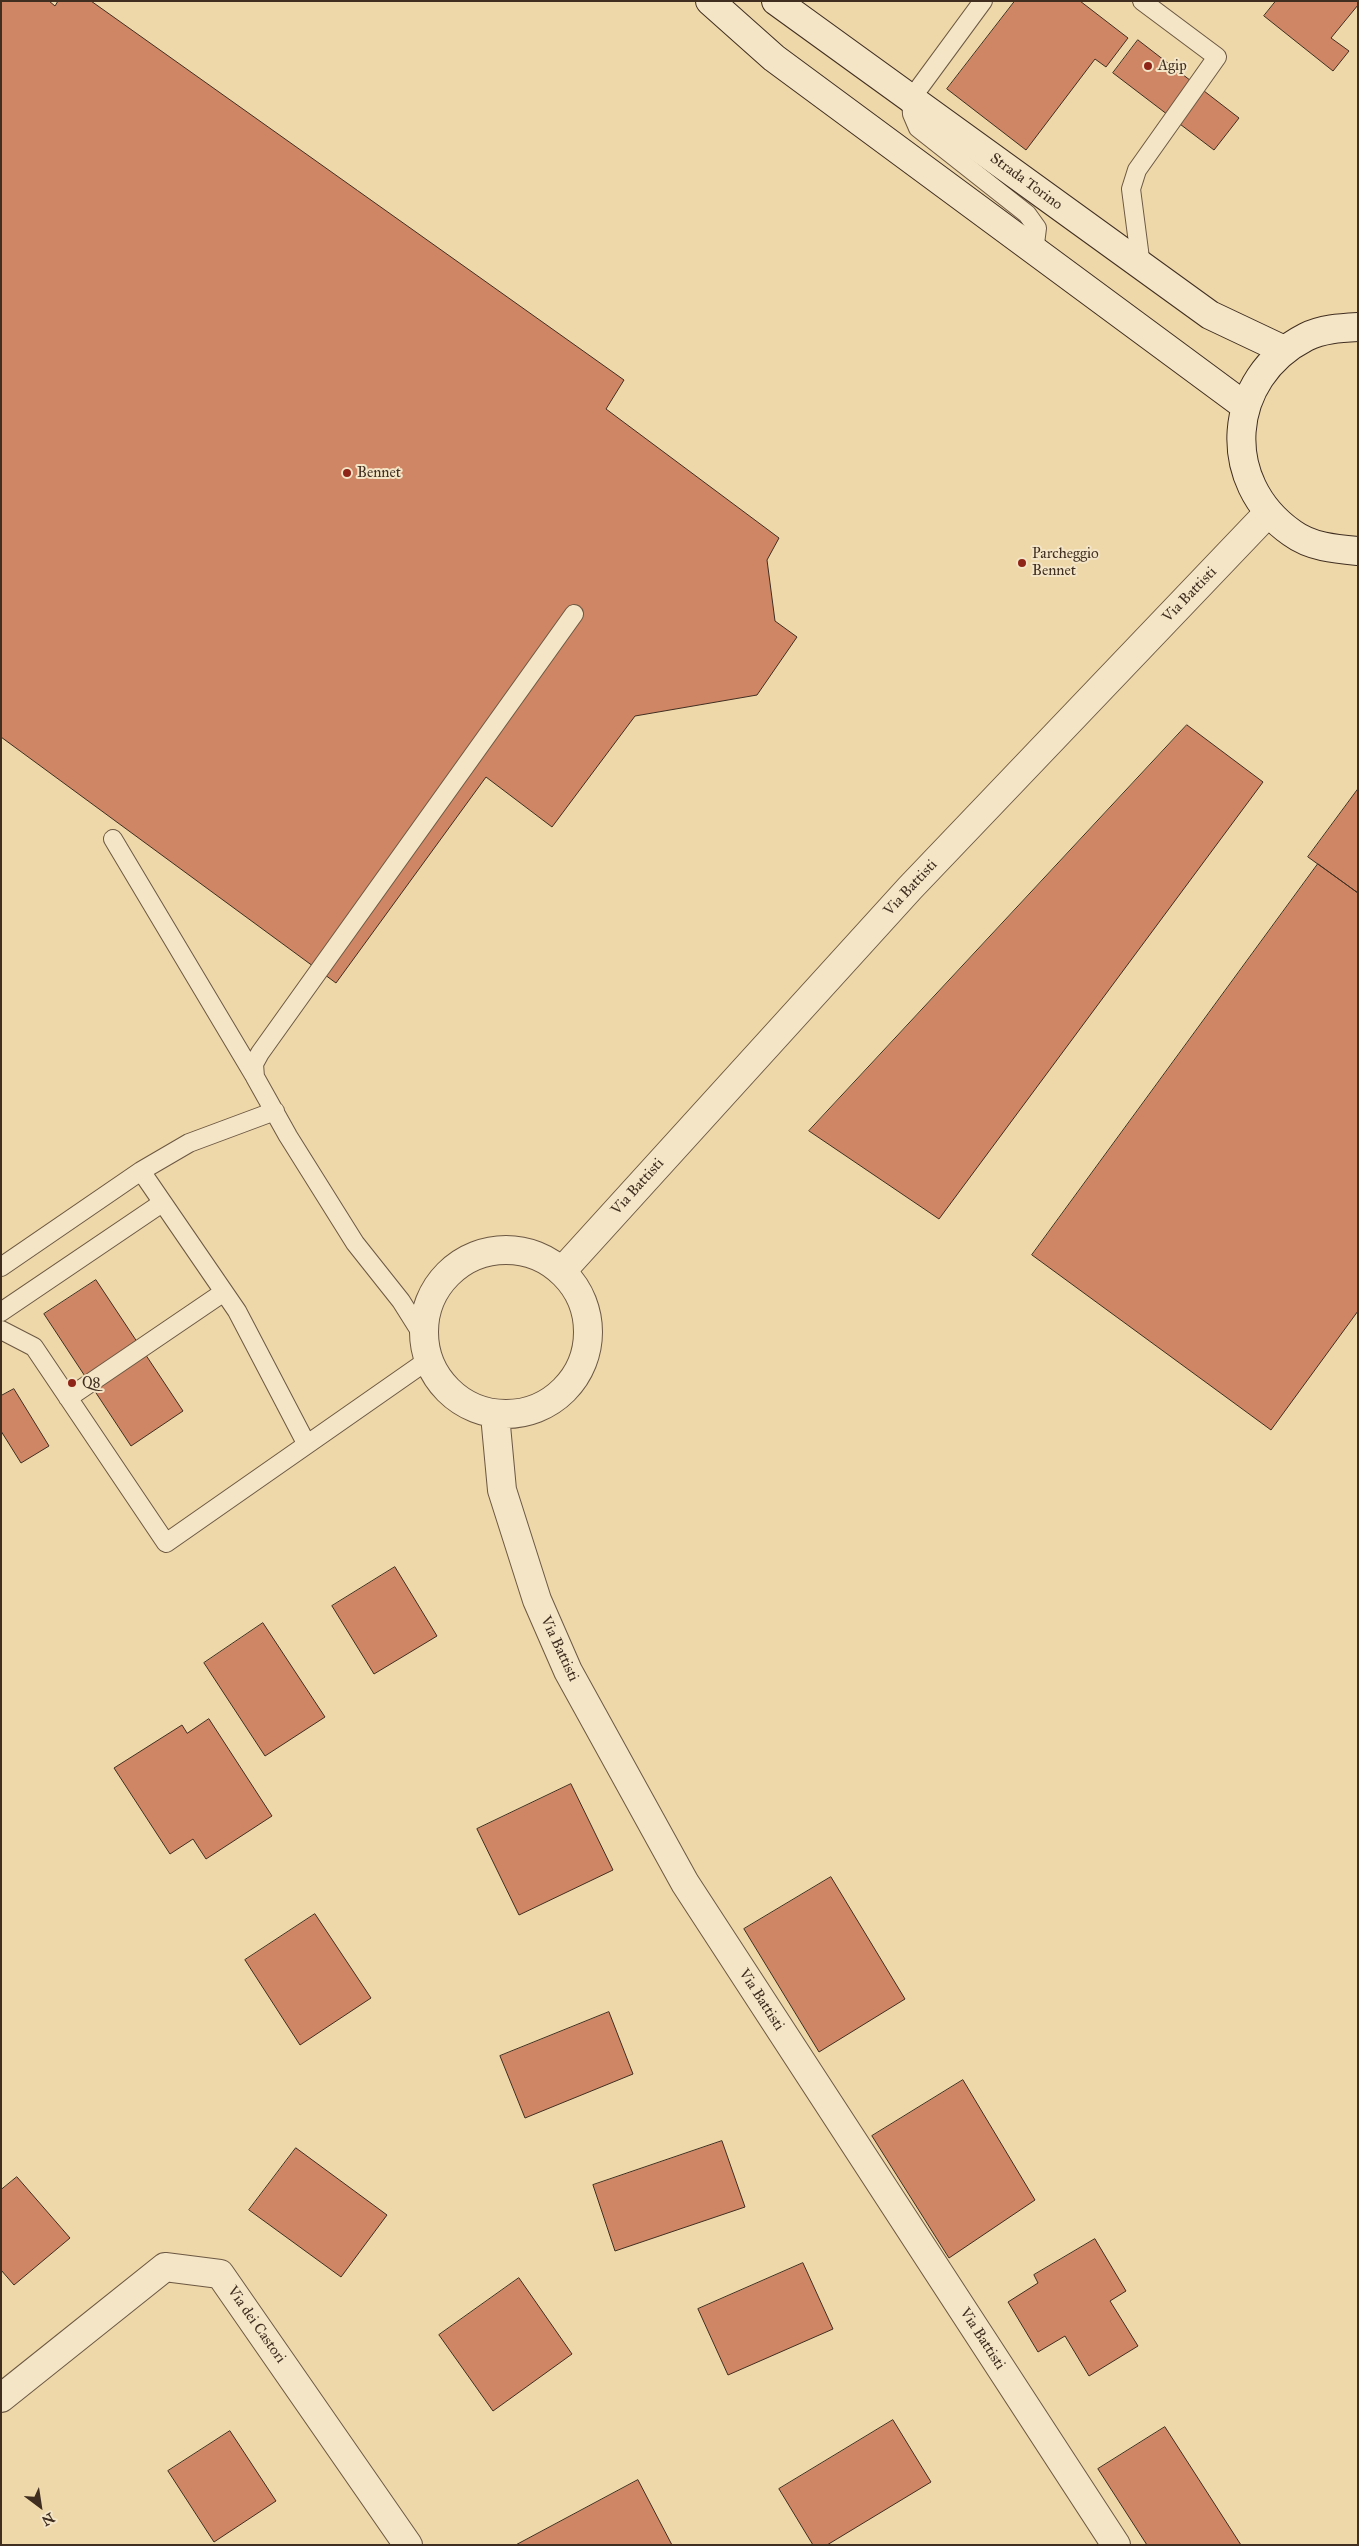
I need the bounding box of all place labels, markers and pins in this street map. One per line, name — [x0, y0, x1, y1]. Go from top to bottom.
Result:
place label: Agip — [1158, 57, 1187, 75]
marker: Agip — [1142, 60, 1154, 72]
place label: Bennet — [357, 464, 401, 482]
marker: Bennet — [341, 467, 353, 479]
place label: Parcheggio Bennet — [1032, 545, 1099, 580]
marker: Parcheggio Bennet — [1016, 557, 1028, 569]
place label: Q8 — [82, 1374, 101, 1392]
marker: Q8 — [66, 1377, 78, 1389]

